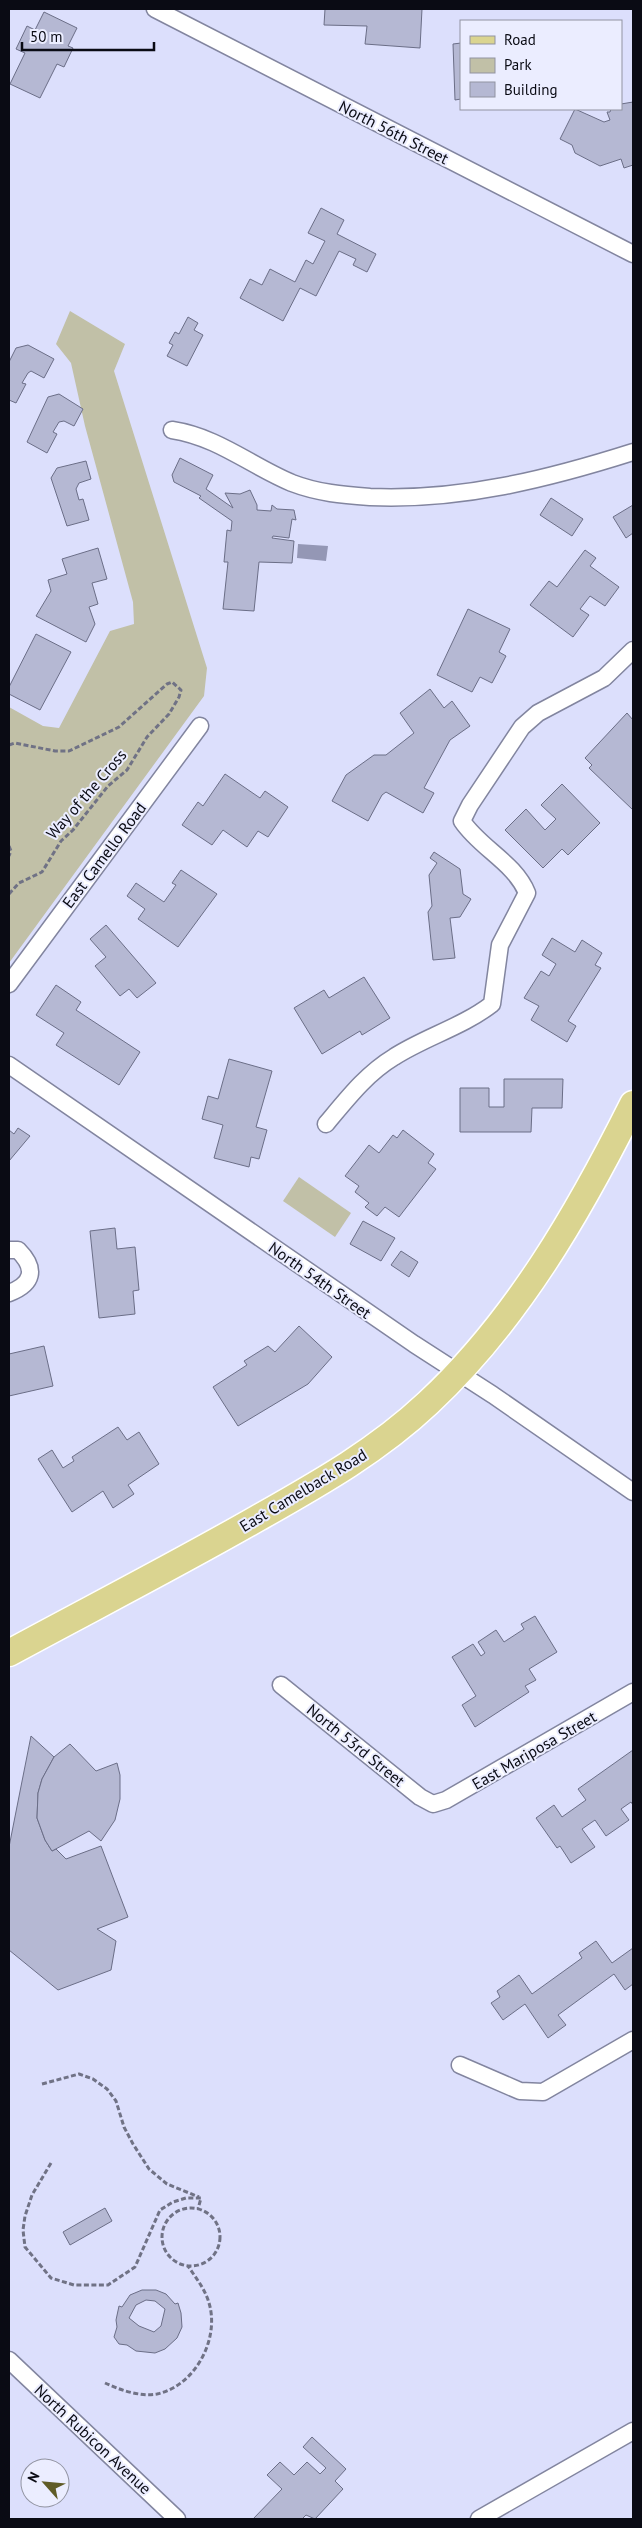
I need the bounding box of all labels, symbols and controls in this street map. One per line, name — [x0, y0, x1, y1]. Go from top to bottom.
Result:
scale bar — [22, 20, 155, 52]
legend — [460, 20, 622, 110]
text: 50 m — [30, 27, 63, 46]
text: Road — [504, 30, 536, 49]
text: Park — [504, 55, 532, 74]
text: Building — [504, 80, 558, 99]
street label: North 56th Street — [336, 96, 453, 169]
street label: Way of the Cross — [42, 745, 131, 843]
street label: East Camello Road — [58, 798, 150, 912]
street label: North 54th Street — [265, 1237, 376, 1323]
street label: East Camelback Road — [236, 1444, 370, 1536]
street label: North 53rd Street — [303, 1699, 409, 1791]
street label: East Mariposa Street — [468, 1706, 600, 1794]
street label: North Rubicon Avenue — [30, 2380, 156, 2498]
north arrow — [20, 2458, 70, 2508]

